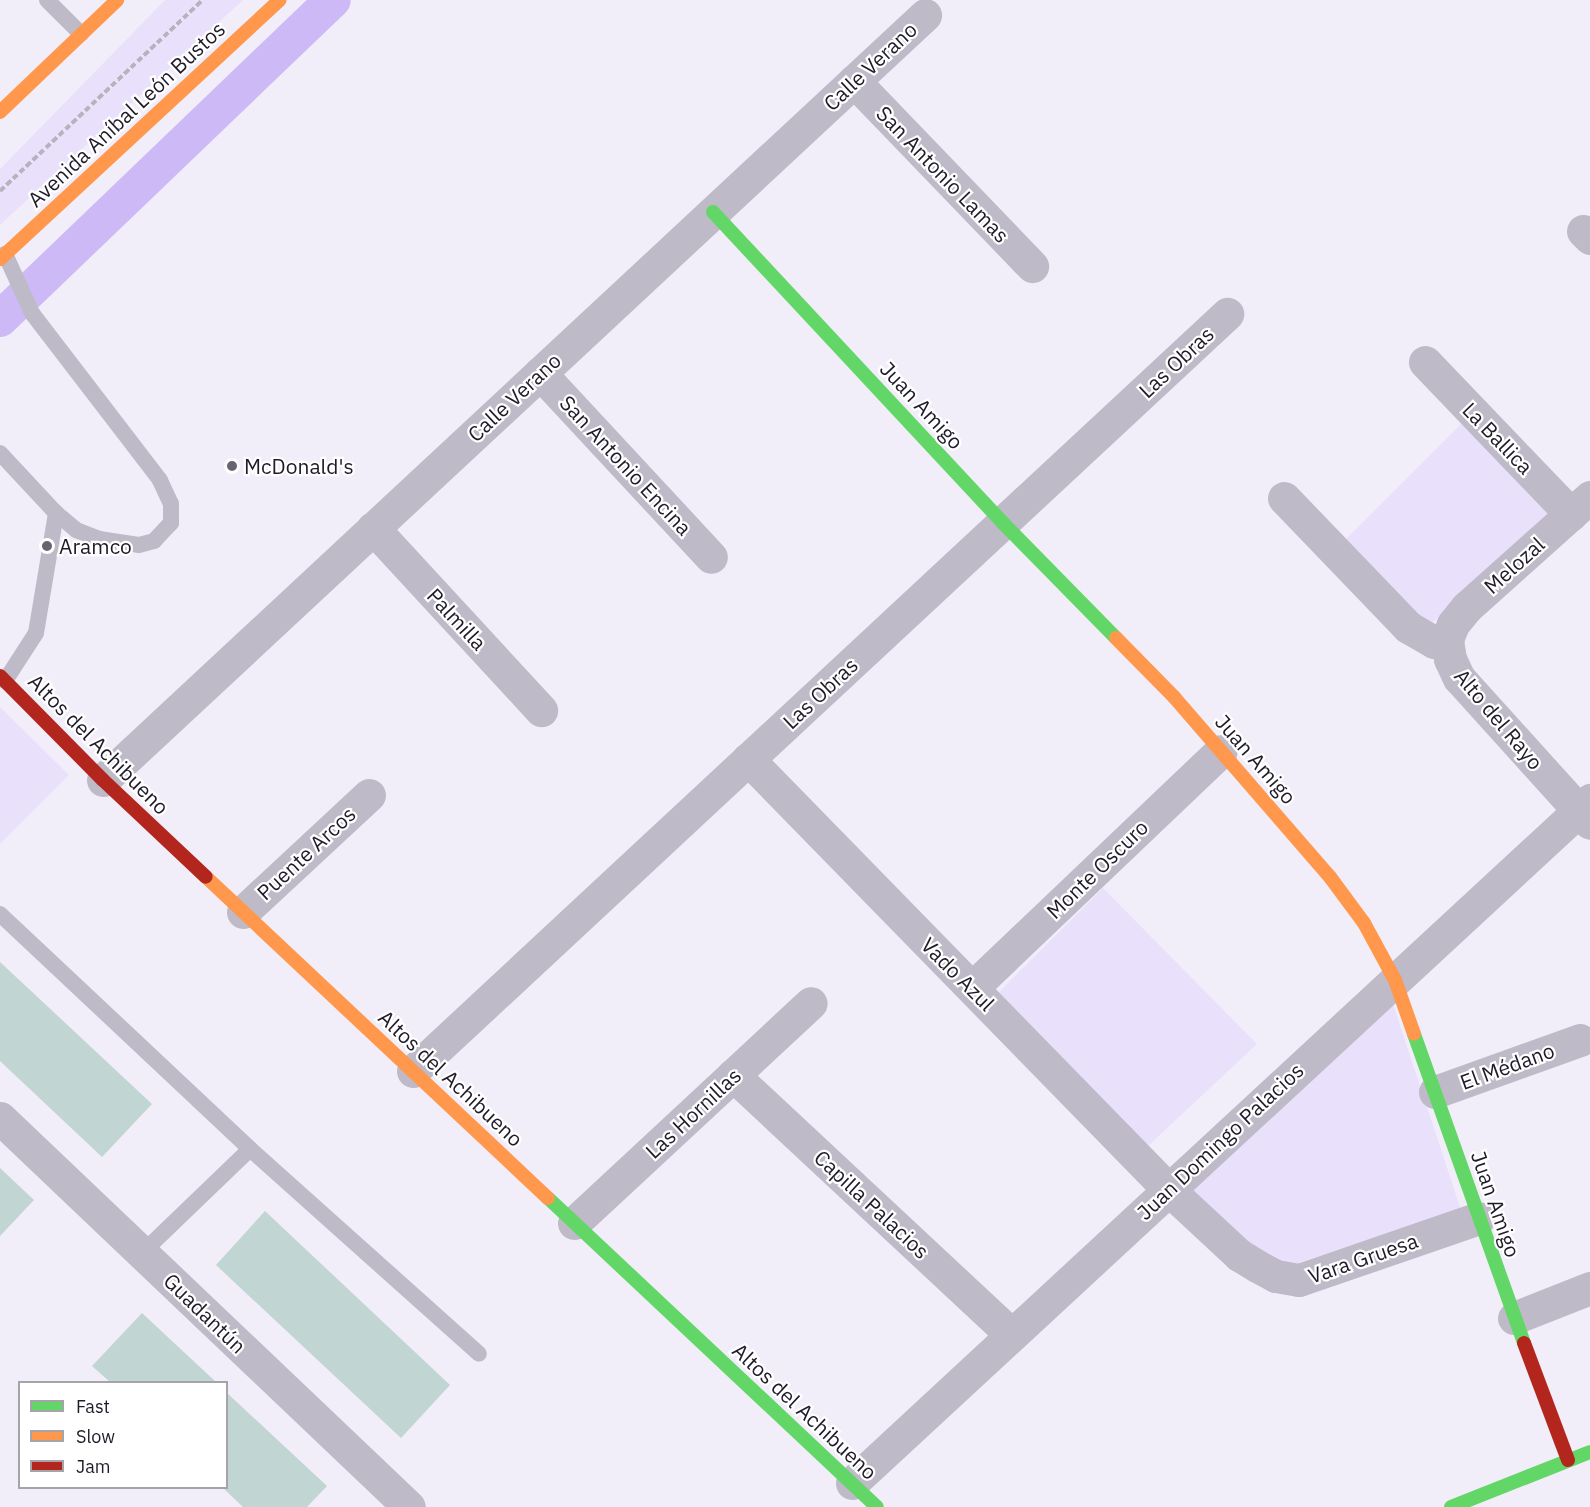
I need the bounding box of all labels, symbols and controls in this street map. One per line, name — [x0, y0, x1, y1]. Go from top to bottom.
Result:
street label: Avenida Aníbal León Bustos — [22, 16, 230, 212]
street label: Calle Verano — [818, 16, 922, 116]
street label: San Antonio Lamas — [871, 100, 1015, 248]
street label: Las Obras — [1133, 321, 1219, 403]
street label: Calle Verano — [462, 347, 566, 447]
street label: Juan Amigo — [875, 356, 969, 454]
street label: San Antonio Encina — [555, 390, 697, 540]
street label: La Ballica — [1458, 397, 1538, 479]
place label: McDonald's — [244, 453, 354, 479]
marker: McDonald's — [225, 459, 239, 473]
street label: Melozal — [1479, 531, 1549, 599]
place label: Aramco — [59, 533, 132, 559]
marker: Aramco — [40, 539, 54, 553]
street label: Palmilla — [422, 583, 492, 655]
street label: Las Obras — [777, 652, 863, 734]
street label: Alto del Rayo — [1450, 663, 1548, 775]
street label: Altos del Achibueno — [24, 669, 174, 819]
street label: Juan Amigo — [1210, 709, 1302, 809]
street label: Puente Arcos — [252, 801, 360, 905]
street label: Monte Oscuro — [1041, 814, 1153, 924]
street label: Vado Azul — [916, 932, 1000, 1016]
street label: Altos del Achibueno — [374, 1005, 528, 1151]
street label: El Médano — [1456, 1037, 1558, 1095]
street label: Juan Domingo Palacios — [1132, 1057, 1308, 1225]
street label: Las Hornillas — [640, 1062, 746, 1164]
street label: Capilla Palacios — [809, 1144, 935, 1264]
street label: Juan Amigo — [1466, 1148, 1526, 1260]
street label: Vara Gruesa — [1305, 1227, 1421, 1289]
street label: Guadantún — [159, 1268, 251, 1358]
street label: Altos del Achibueno — [728, 1338, 882, 1484]
legend — [18, 1381, 228, 1489]
text: Fast — [76, 1395, 110, 1418]
text: Slow — [76, 1425, 115, 1448]
text: Jam — [76, 1455, 111, 1478]

